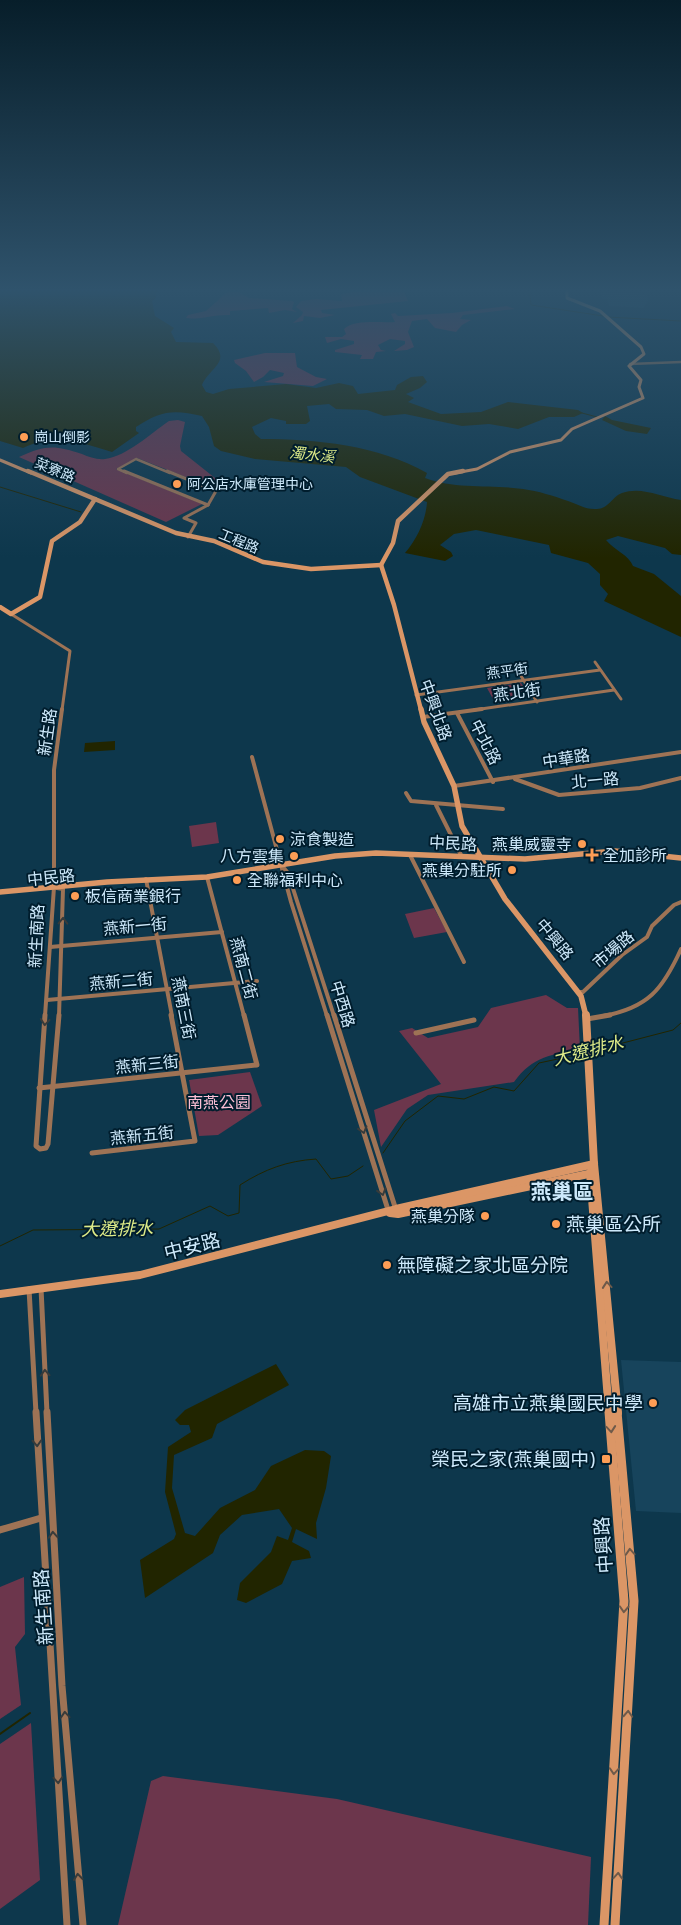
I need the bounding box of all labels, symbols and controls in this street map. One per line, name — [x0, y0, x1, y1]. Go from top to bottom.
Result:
place label: 崗山倒影 — [34, 430, 90, 447]
marker: 崗山倒影 — [18, 431, 30, 443]
water label: 濁水溪 — [288, 445, 337, 468]
street label: 菜寮路 — [32, 454, 77, 487]
place label: 阿公店水庫管理中心 — [187, 477, 313, 494]
marker: 阿公店水庫管理中心 — [171, 478, 183, 490]
street label: 工程路 — [216, 527, 261, 558]
street label: 燕平街 — [485, 661, 529, 684]
street label: 中興北路 — [414, 677, 454, 744]
street label: 燕北街 — [492, 681, 542, 707]
street label: 新生路 — [36, 707, 62, 757]
street label: 中北路 — [464, 717, 504, 769]
street label: 中華路 — [541, 746, 592, 774]
street label: 北一路 — [570, 770, 620, 794]
place label: 涼食製造 — [290, 831, 354, 851]
marker: 涼食製造 — [274, 833, 286, 845]
street label: 中民路 — [428, 834, 477, 856]
place label: 燕巢威靈寺 — [492, 836, 572, 856]
marker: 燕巢威靈寺 — [576, 838, 588, 850]
place label: 全加診所 — [603, 847, 667, 867]
place label: 八方雲集 — [220, 848, 284, 868]
marker: 全加診所 — [585, 848, 599, 862]
marker: 八方雲集 — [288, 850, 300, 862]
place label: 燕巢分駐所 — [422, 862, 502, 882]
marker: 燕巢分駐所 — [506, 864, 518, 876]
street label: 中民路 — [26, 867, 76, 891]
place label: 全聯福利中心 — [247, 872, 343, 892]
marker: 全聯福利中心 — [231, 874, 243, 886]
place label: 板信商業銀行 — [85, 888, 181, 908]
marker: 板信商業銀行 — [69, 890, 81, 902]
street label: 新生南路 — [26, 904, 50, 969]
street label: 燕新一街 — [102, 915, 168, 941]
street label: 中興路 — [530, 915, 577, 965]
one-way arrow — [58, 917, 68, 924]
street label: 市場路 — [589, 927, 639, 974]
street label: 燕南二街 — [224, 935, 260, 1002]
street label: 燕新二街 — [88, 970, 154, 996]
street label: 燕南三街 — [166, 975, 198, 1042]
street label: 中西路 — [325, 979, 358, 1030]
one-way arrow — [40, 1019, 51, 1027]
water label: 大遼排水 — [551, 1032, 627, 1072]
street label: 燕新三街 — [114, 1053, 180, 1079]
park label: 南燕公園 — [187, 1094, 251, 1114]
street label: 燕新五街 — [109, 1124, 175, 1150]
one-way arrow — [357, 1125, 367, 1133]
district label: 燕巢區 — [531, 1180, 594, 1207]
one-way arrow — [377, 1187, 387, 1195]
place label: 燕巢分隊 — [411, 1208, 475, 1228]
marker: 燕巢分隊 — [479, 1210, 491, 1222]
place label: 燕巢區公所 — [566, 1214, 661, 1238]
water label: 大遼排水 — [81, 1218, 154, 1243]
marker: 燕巢區公所 — [550, 1218, 562, 1230]
street label: 中安路 — [162, 1229, 223, 1266]
place label: 無障礙之家北區分院 — [397, 1255, 568, 1279]
marker: 無障礙之家北區分院 — [381, 1259, 393, 1271]
one-way arrow — [602, 1281, 613, 1289]
one-way arrow — [40, 1368, 50, 1376]
place label: 高雄市立燕巢國民中學 — [453, 1393, 643, 1417]
marker: 高雄市立燕巢國民中學 — [647, 1397, 659, 1409]
one-way arrow — [605, 1425, 616, 1433]
one-way arrow — [31, 1439, 42, 1447]
place label: 榮民之家(燕巢國中) — [431, 1449, 596, 1473]
marker: 榮民之家(燕巢國中) — [600, 1453, 612, 1465]
street label: 中興路 — [591, 1516, 619, 1574]
one-way arrow — [48, 1531, 59, 1539]
one-way arrow — [625, 1548, 636, 1556]
street label: 新生南路 — [30, 1568, 60, 1646]
one-way arrow — [618, 1605, 629, 1613]
one-way arrow — [60, 1710, 71, 1718]
one-way arrow — [622, 1710, 633, 1718]
one-way arrow — [608, 1767, 619, 1775]
one-way arrow — [52, 1776, 63, 1784]
one-way arrow — [73, 1872, 84, 1880]
one-way arrow — [612, 1872, 623, 1880]

